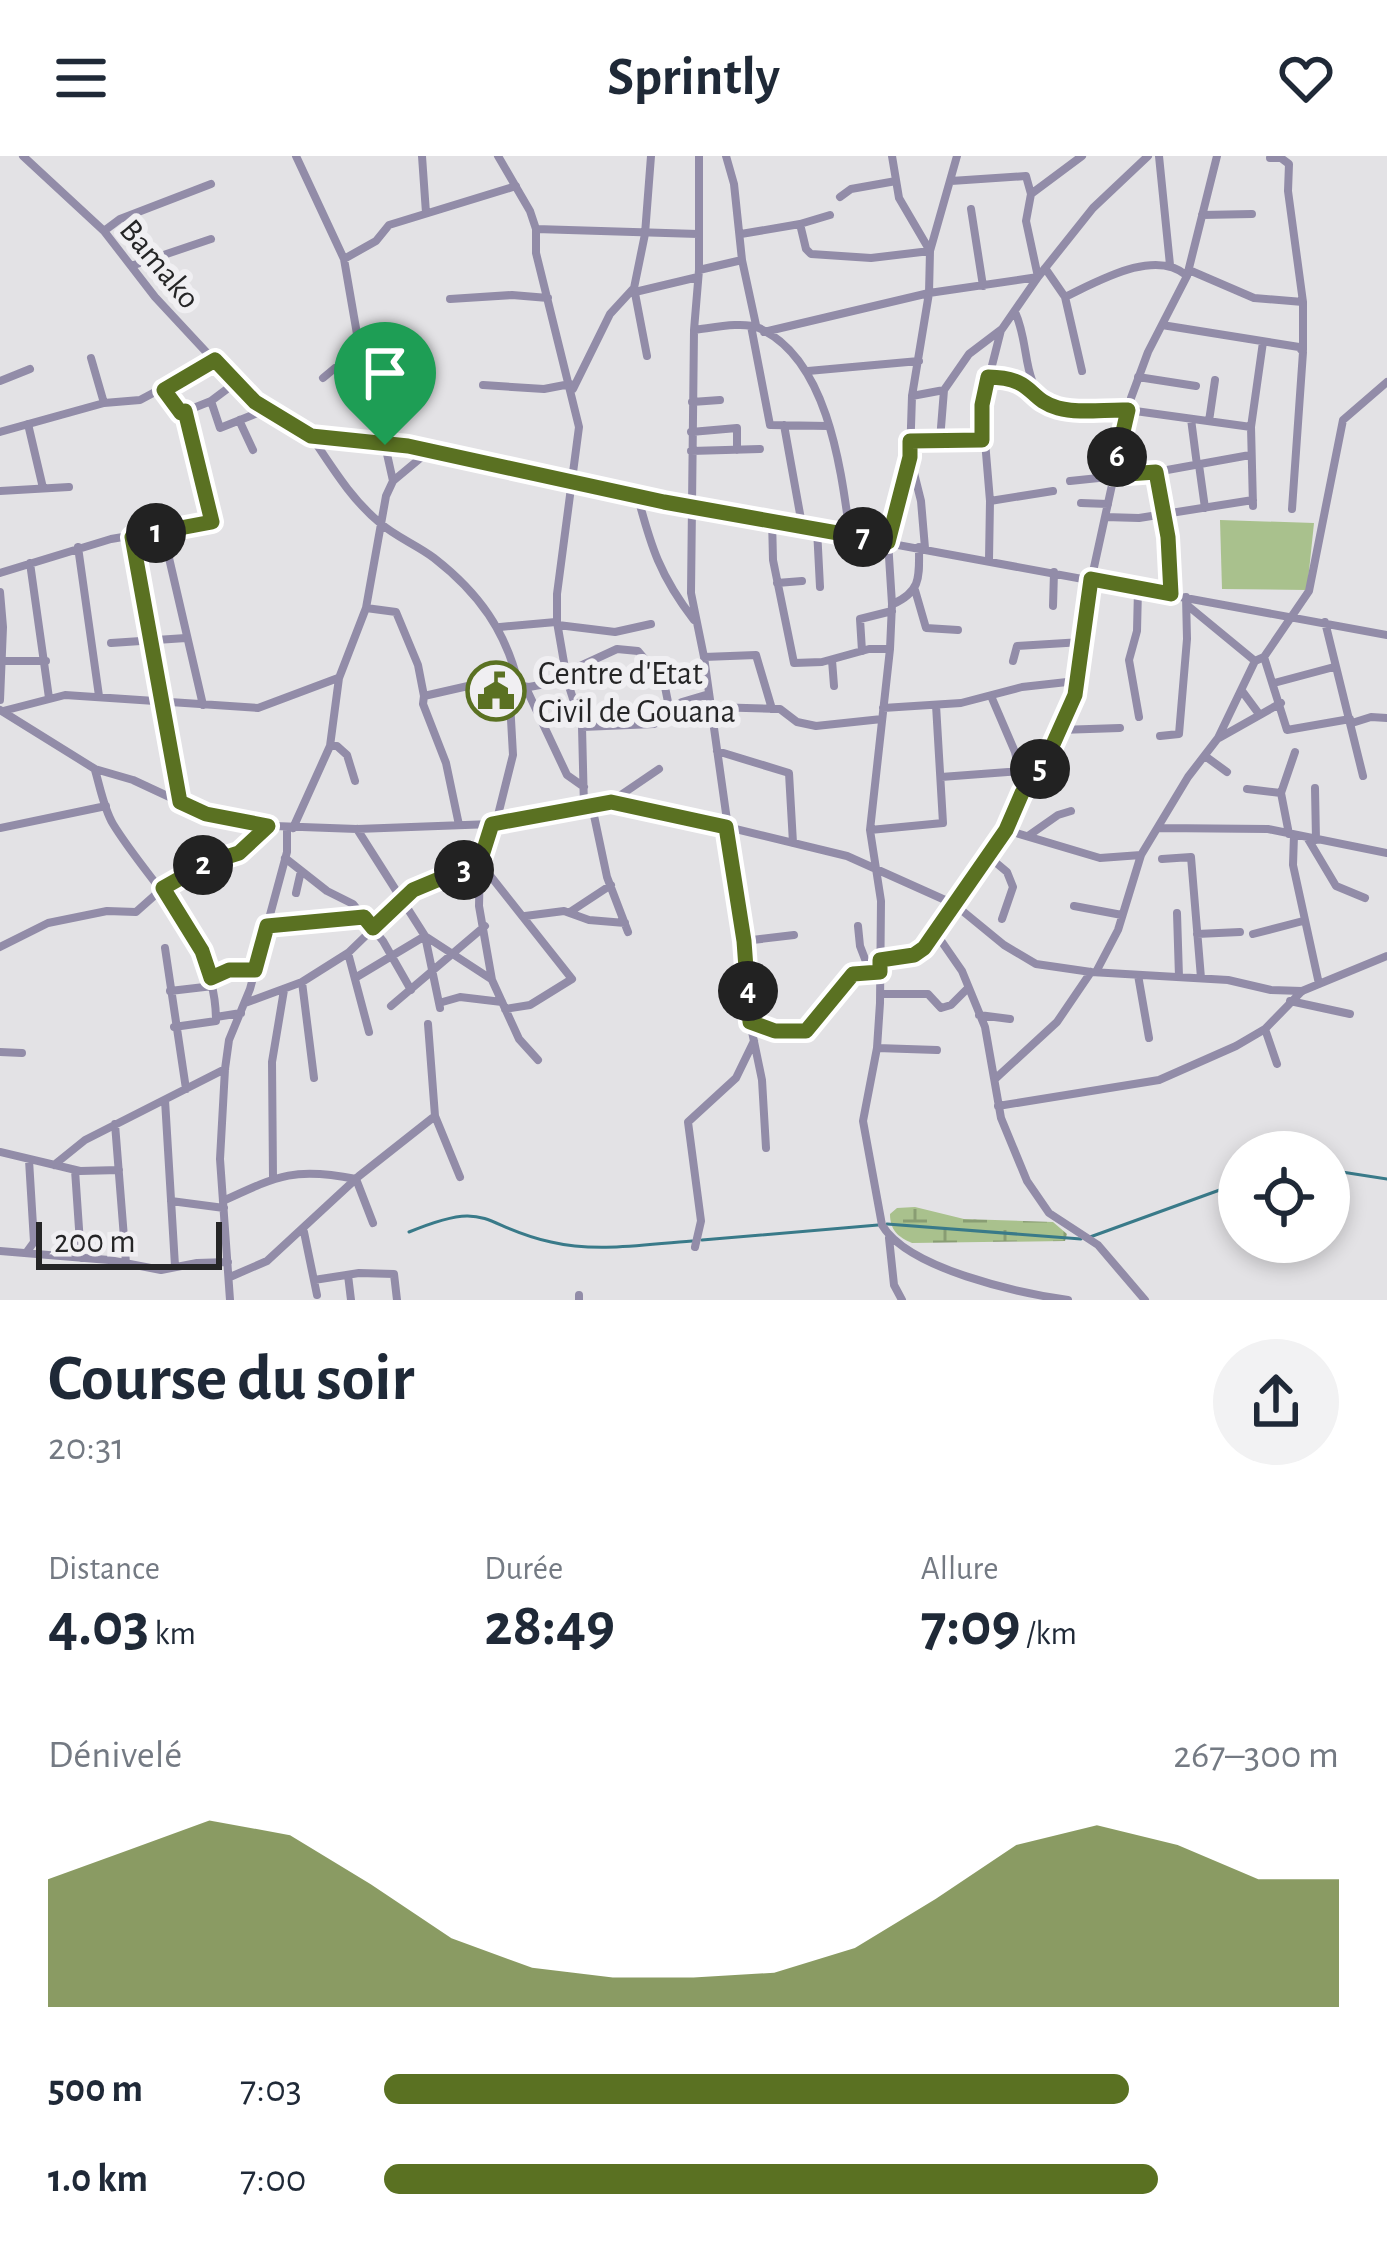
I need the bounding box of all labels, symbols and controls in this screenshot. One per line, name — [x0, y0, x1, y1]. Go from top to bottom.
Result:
icon: menu — [48, 45, 114, 111]
icon: heart — [1273, 45, 1339, 111]
text: Sprintly — [607, 51, 780, 105]
street label: Bamako — [113, 214, 205, 315]
pin — [334, 322, 436, 445]
icon: arrive — [352, 340, 418, 406]
pin: 6 — [1087, 427, 1147, 487]
text: 6 — [1109, 440, 1125, 473]
pin: 1 — [126, 503, 186, 563]
pin: 7 — [833, 507, 893, 567]
text: 1 — [150, 516, 162, 549]
text: 7 — [856, 520, 870, 553]
place label: Centre d'Etat Civil de Gouana — [538, 658, 736, 729]
public building icon: Centre d'Etat Civil de Gouana — [465, 660, 527, 722]
pin: 5 — [1010, 739, 1070, 799]
text: 5 — [1033, 752, 1047, 785]
pin: 2 — [173, 835, 233, 895]
pin: 3 — [434, 840, 494, 900]
text: 2 — [195, 848, 211, 881]
text: 3 — [457, 853, 471, 886]
pin: 4 — [718, 961, 778, 1021]
text: 4 — [740, 974, 756, 1007]
map controls — [1218, 1131, 1350, 1263]
button: locate — [1218, 1131, 1350, 1263]
scale bar — [36, 1216, 222, 1269]
text: 200 m — [54, 1226, 136, 1259]
button: share — [1213, 1339, 1339, 1465]
text: Course du soir — [48, 1346, 414, 1412]
text: 20:31 — [48, 1428, 125, 1467]
text: Distance — [48, 1553, 160, 1586]
text: Durée — [484, 1553, 563, 1586]
text: Allure — [921, 1553, 998, 1586]
text: 4.03 — [48, 1596, 149, 1656]
text: 28:49 — [484, 1596, 615, 1656]
text: 7:09 — [921, 1596, 1021, 1656]
text: km — [149, 1618, 196, 1651]
text: /km — [1021, 1618, 1077, 1651]
text: Dénivelé — [48, 1736, 182, 1775]
text: 267–300 m — [1173, 1736, 1339, 1775]
text: 500 m — [48, 2070, 143, 2109]
text: 7:03 — [240, 2070, 302, 2109]
text: 1.0 km — [48, 2160, 148, 2199]
text: 7:00 — [240, 2160, 306, 2199]

